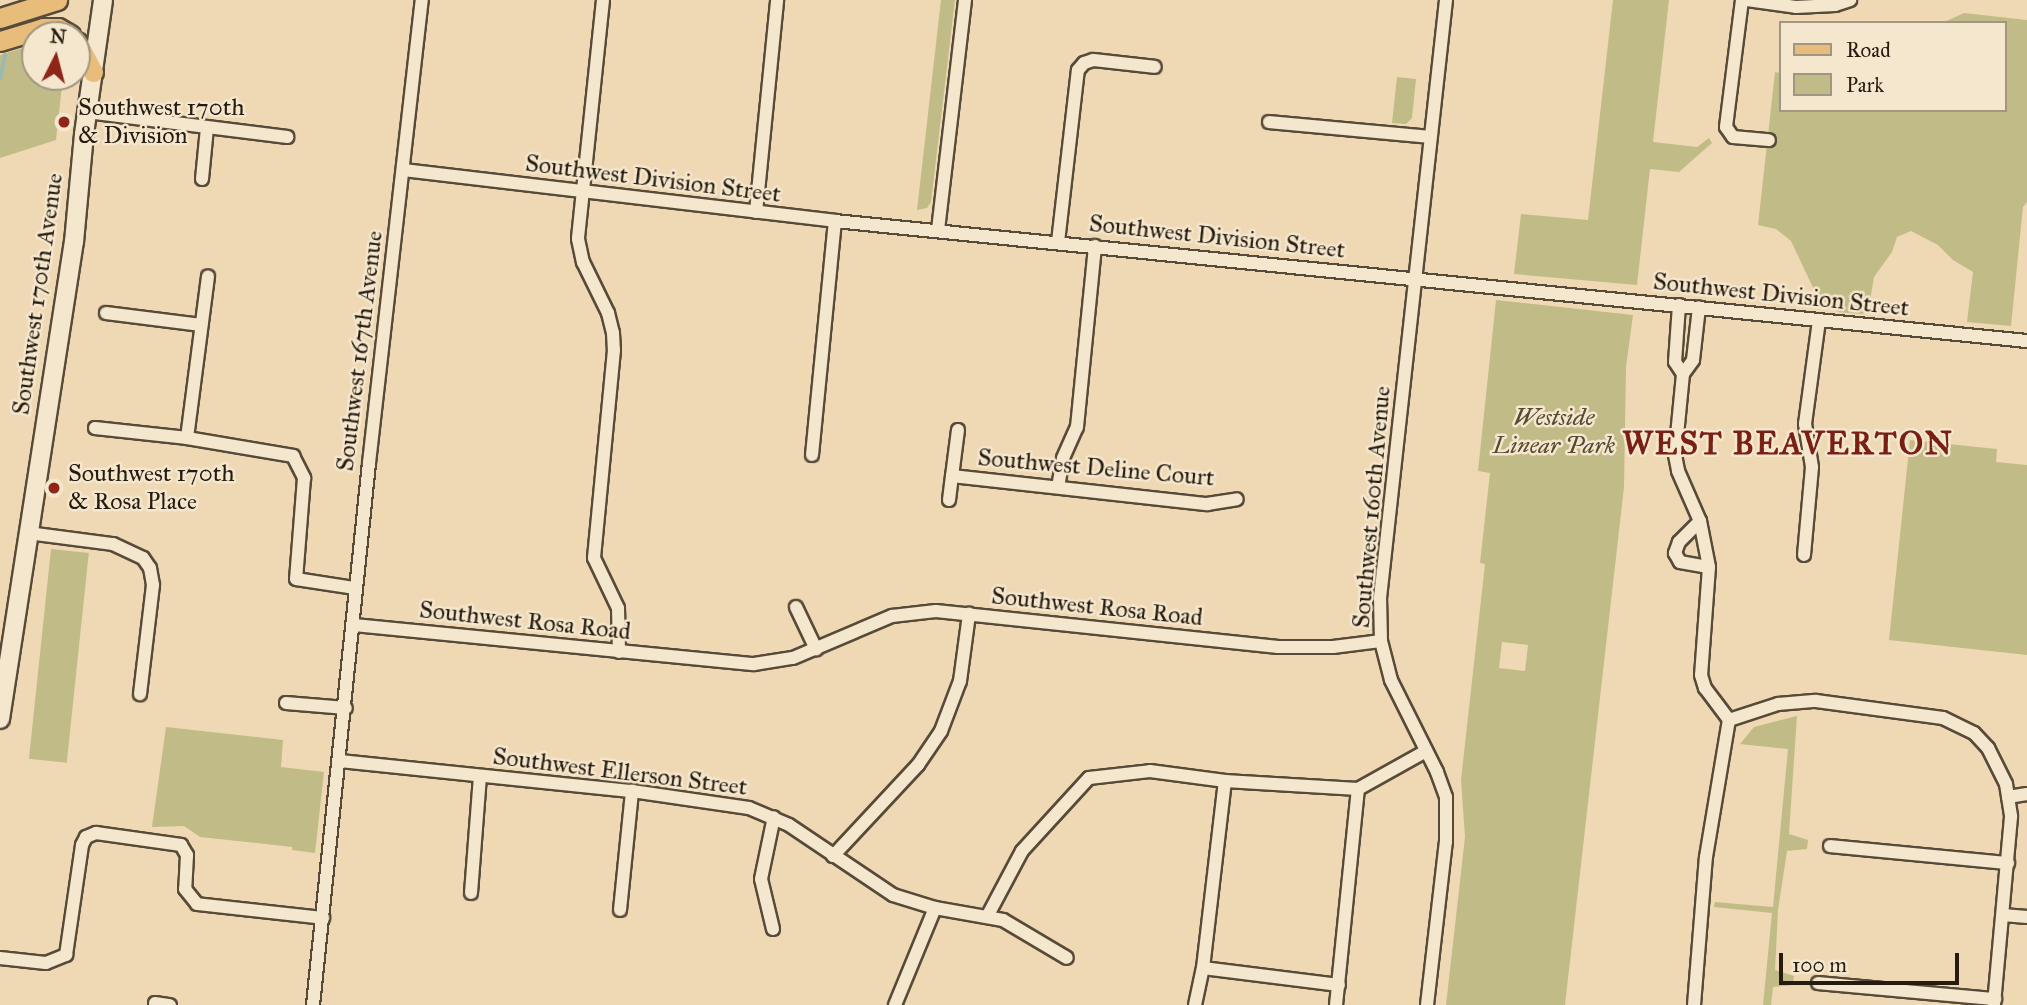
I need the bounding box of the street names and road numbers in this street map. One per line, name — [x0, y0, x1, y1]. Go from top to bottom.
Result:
street label: Southwest Division Street — [524, 149, 782, 209]
street label: Southwest 170th Avenue — [7, 171, 69, 417]
street label: Southwest Division Street — [1088, 209, 1346, 265]
street label: Southwest 167th Avenue — [331, 229, 389, 473]
street label: Southwest Division Street — [1652, 267, 1910, 323]
street label: Southwest 160th Avenue — [1347, 385, 1397, 629]
street label: Southwest Deline Court — [976, 443, 1216, 493]
street label: Southwest Rosa Road — [990, 582, 1204, 632]
street label: Southwest Rosa Road — [418, 596, 632, 646]
street label: Southwest Ellerson Street — [491, 742, 749, 802]

